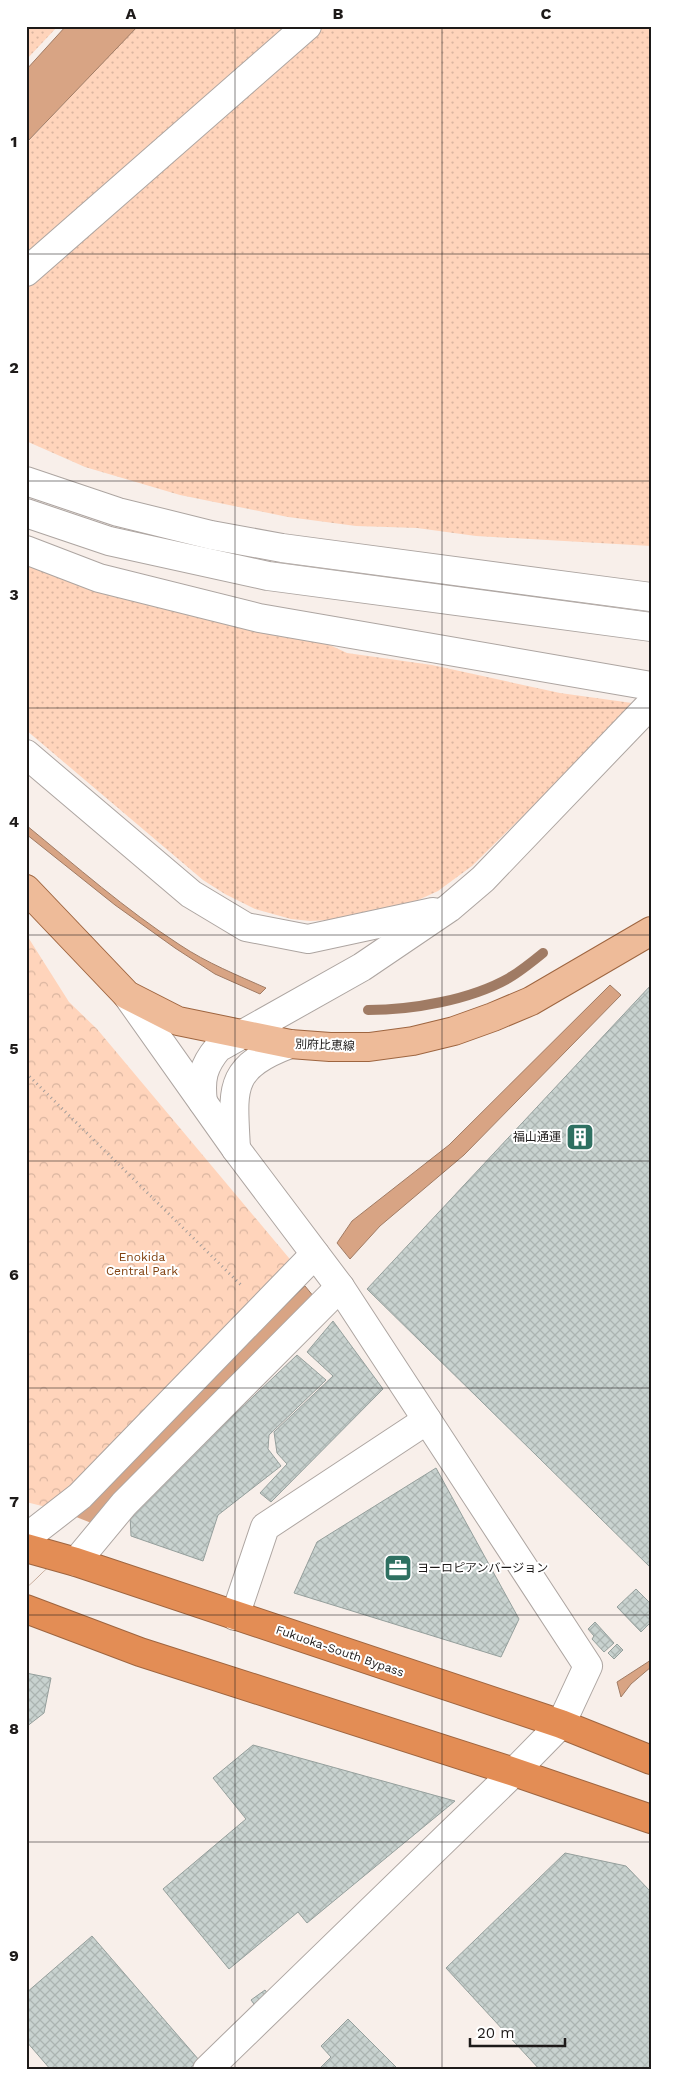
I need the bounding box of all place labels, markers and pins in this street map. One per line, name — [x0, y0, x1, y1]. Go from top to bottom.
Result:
building icon: 福山通運 — [565, 1122, 595, 1152]
place label: 福山通運 — [513, 1130, 561, 1144]
office icon: ヨーロピアンバージョン — [383, 1553, 413, 1583]
place label: ヨーロピアンバージョン — [417, 1561, 548, 1575]

